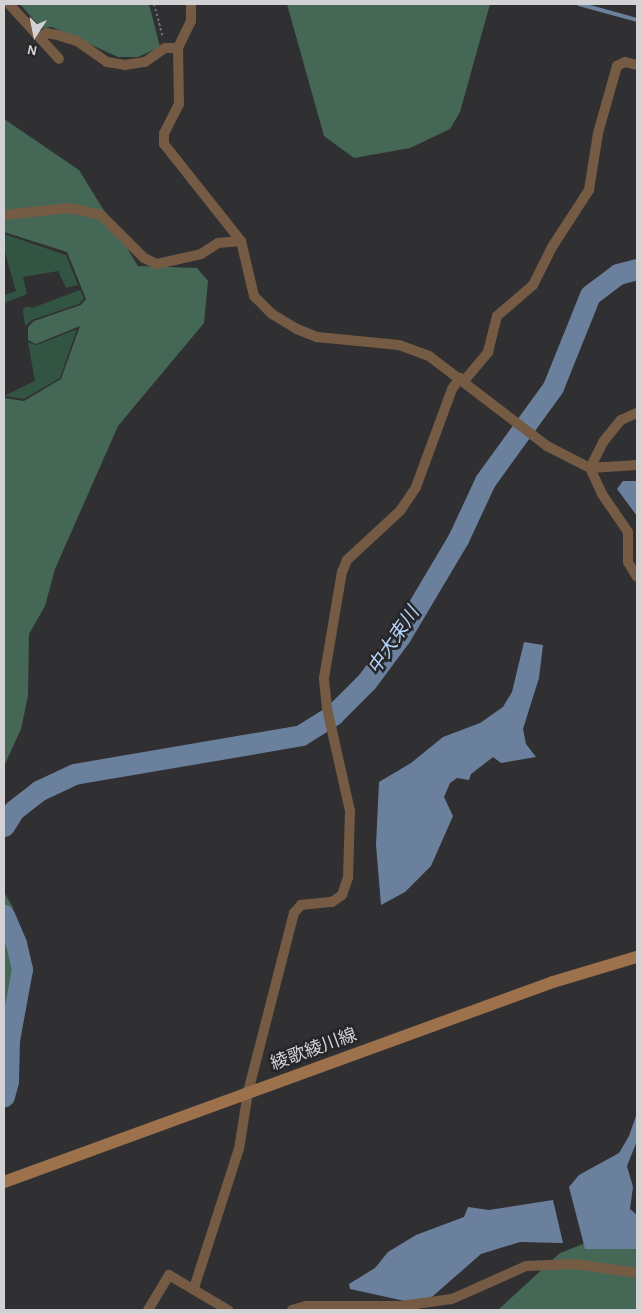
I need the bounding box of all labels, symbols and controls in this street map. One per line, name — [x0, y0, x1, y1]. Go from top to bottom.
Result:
north arrow — [10, 10, 60, 60]
text: N — [26, 42, 38, 58]
water label: 中大束川 — [363, 603, 425, 679]
street label: 綾歌綾川線 — [268, 1024, 360, 1076]

